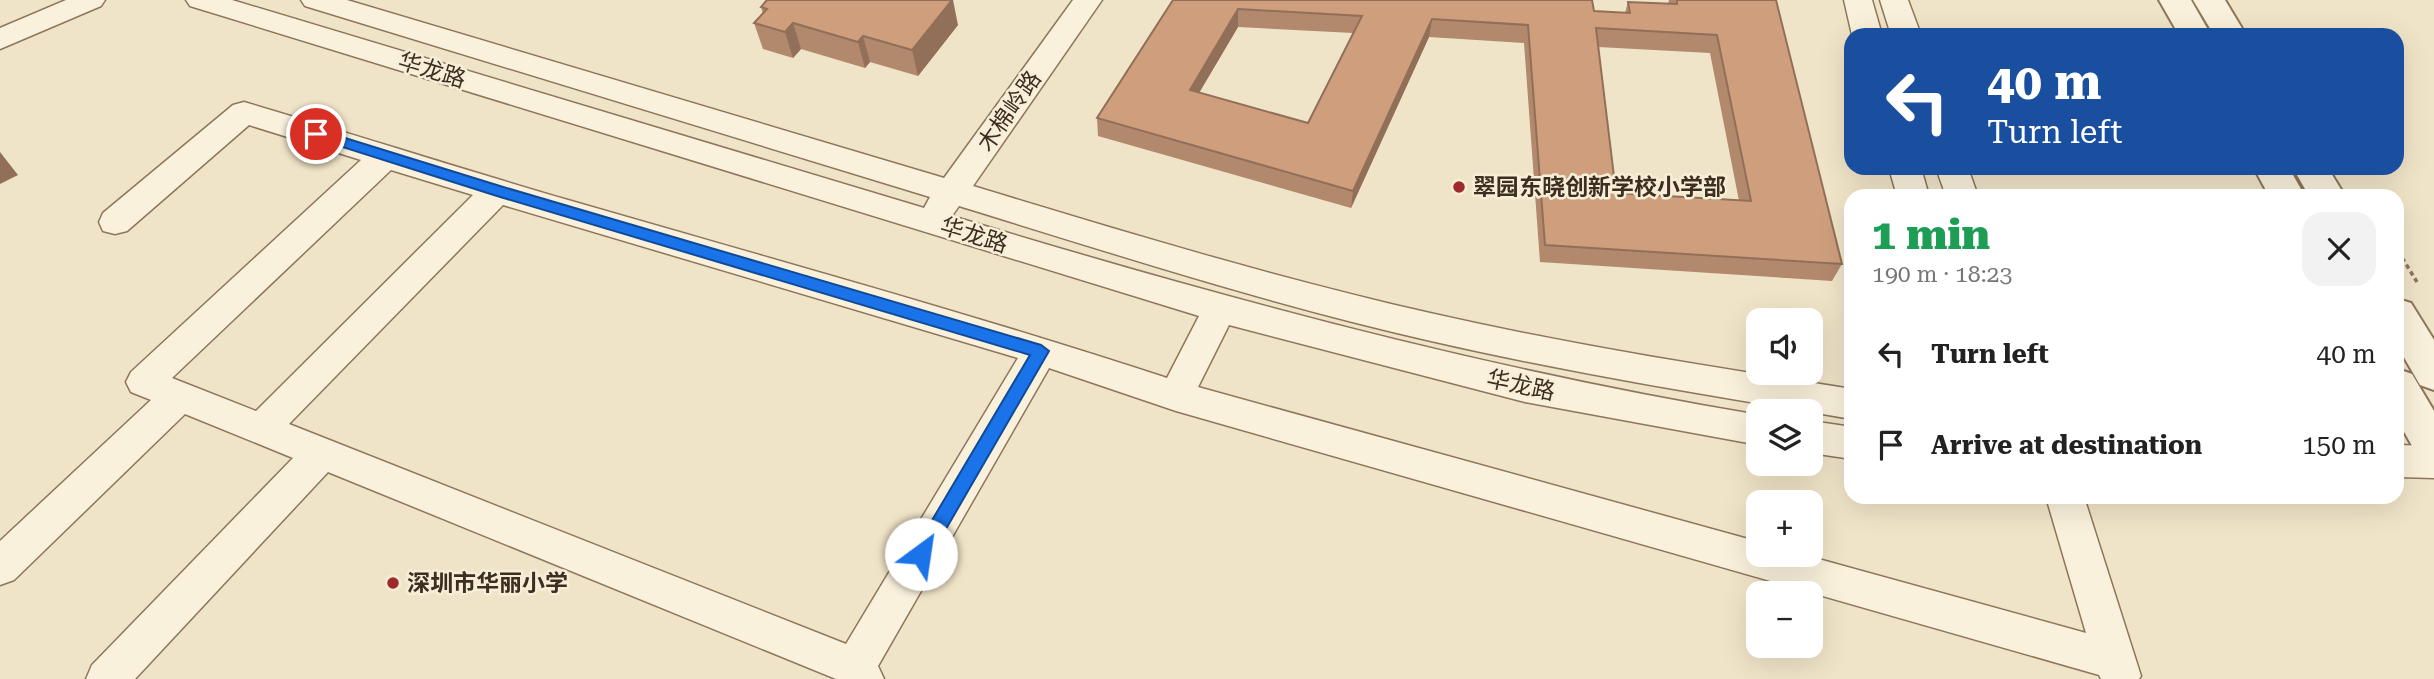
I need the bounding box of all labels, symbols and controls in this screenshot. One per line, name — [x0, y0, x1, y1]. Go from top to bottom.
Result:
street label: 华龙路 — [395, 47, 469, 93]
text: 40 m — [1987, 54, 2102, 111]
icon: left — [1872, 56, 1963, 147]
street label: 木棉岭路 — [972, 66, 1047, 157]
pin — [286, 104, 346, 164]
text: Turn left — [1987, 113, 2122, 151]
icon: arrive — [297, 115, 335, 153]
place label: 翠园东晓创新学校小学部 — [1473, 174, 1726, 201]
marker: 翠园东晓创新学校小学部 — [1451, 179, 1467, 195]
text: 1 min — [1872, 210, 1990, 259]
street label: 华龙路 — [937, 212, 1011, 258]
button: close — [2302, 212, 2376, 286]
text: 190 m · 18:23 — [1872, 261, 2012, 288]
map controls — [1746, 308, 1823, 658]
button: sound — [1746, 308, 1823, 385]
icon: left — [1872, 335, 1910, 373]
text: Turn left — [1931, 339, 2049, 369]
text: 40 m — [2317, 339, 2376, 369]
street label: 华龙路 — [1484, 365, 1557, 406]
button: layers — [1746, 399, 1823, 476]
icon: arrive — [1872, 426, 1910, 464]
text: Arrive at destination — [1931, 430, 2202, 460]
text: 150 m — [2302, 430, 2376, 460]
button: + — [1746, 490, 1823, 567]
position arrow — [884, 517, 958, 591]
place label: 深圳市华丽小学 — [407, 570, 568, 597]
marker: 深圳市华丽小学 — [385, 575, 401, 591]
button: − — [1746, 581, 1823, 658]

